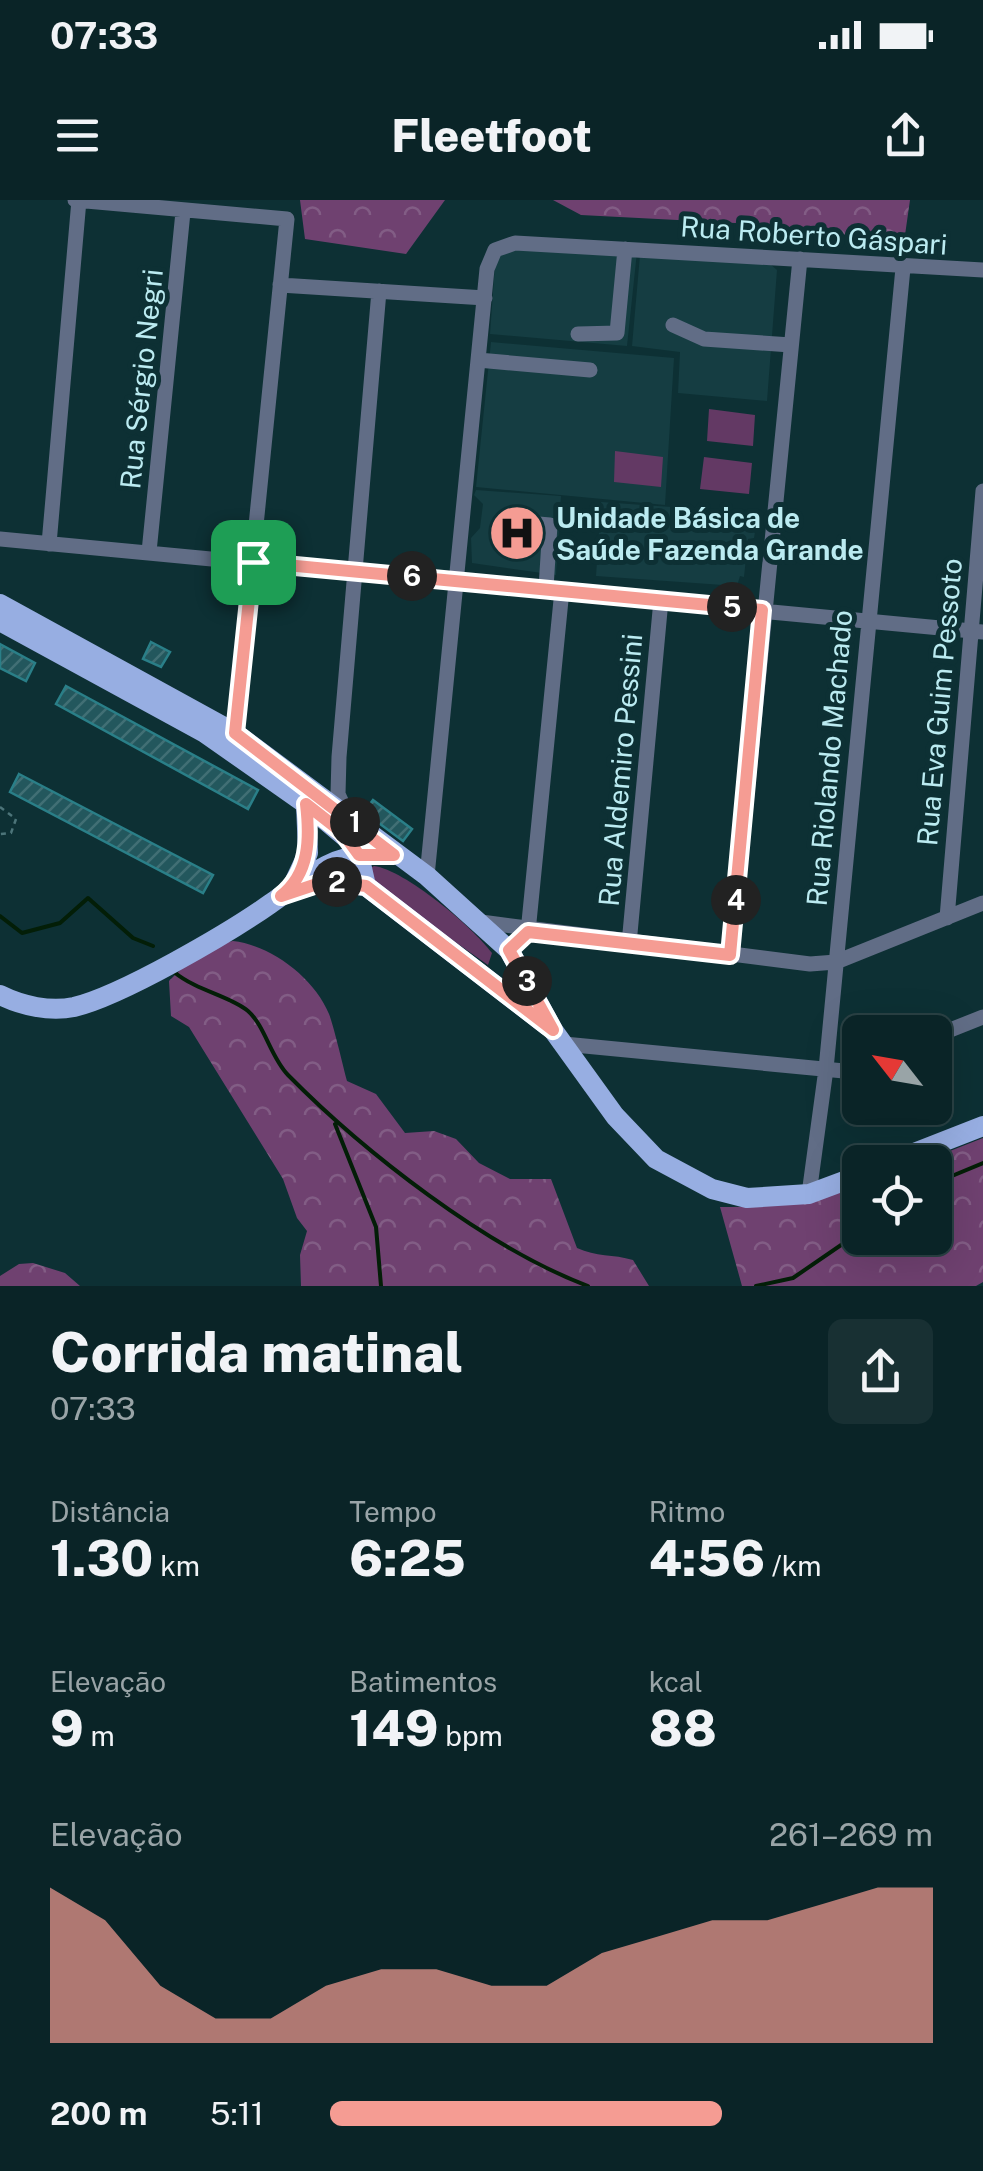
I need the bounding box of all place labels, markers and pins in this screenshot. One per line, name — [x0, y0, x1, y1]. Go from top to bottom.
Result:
place label: Unidade Básica de Saúde Fazenda Grande — [556, 501, 864, 566]
hospital icon: Unidade Básica de Saúde Fazenda Grande — [487, 503, 547, 563]
pin — [211, 520, 296, 605]
pin: 6 — [387, 551, 437, 601]
pin: 5 — [707, 582, 757, 632]
pin: 1 — [330, 797, 380, 847]
pin: 2 — [312, 857, 362, 907]
pin: 4 — [711, 875, 761, 925]
pin: 3 — [502, 956, 552, 1006]

